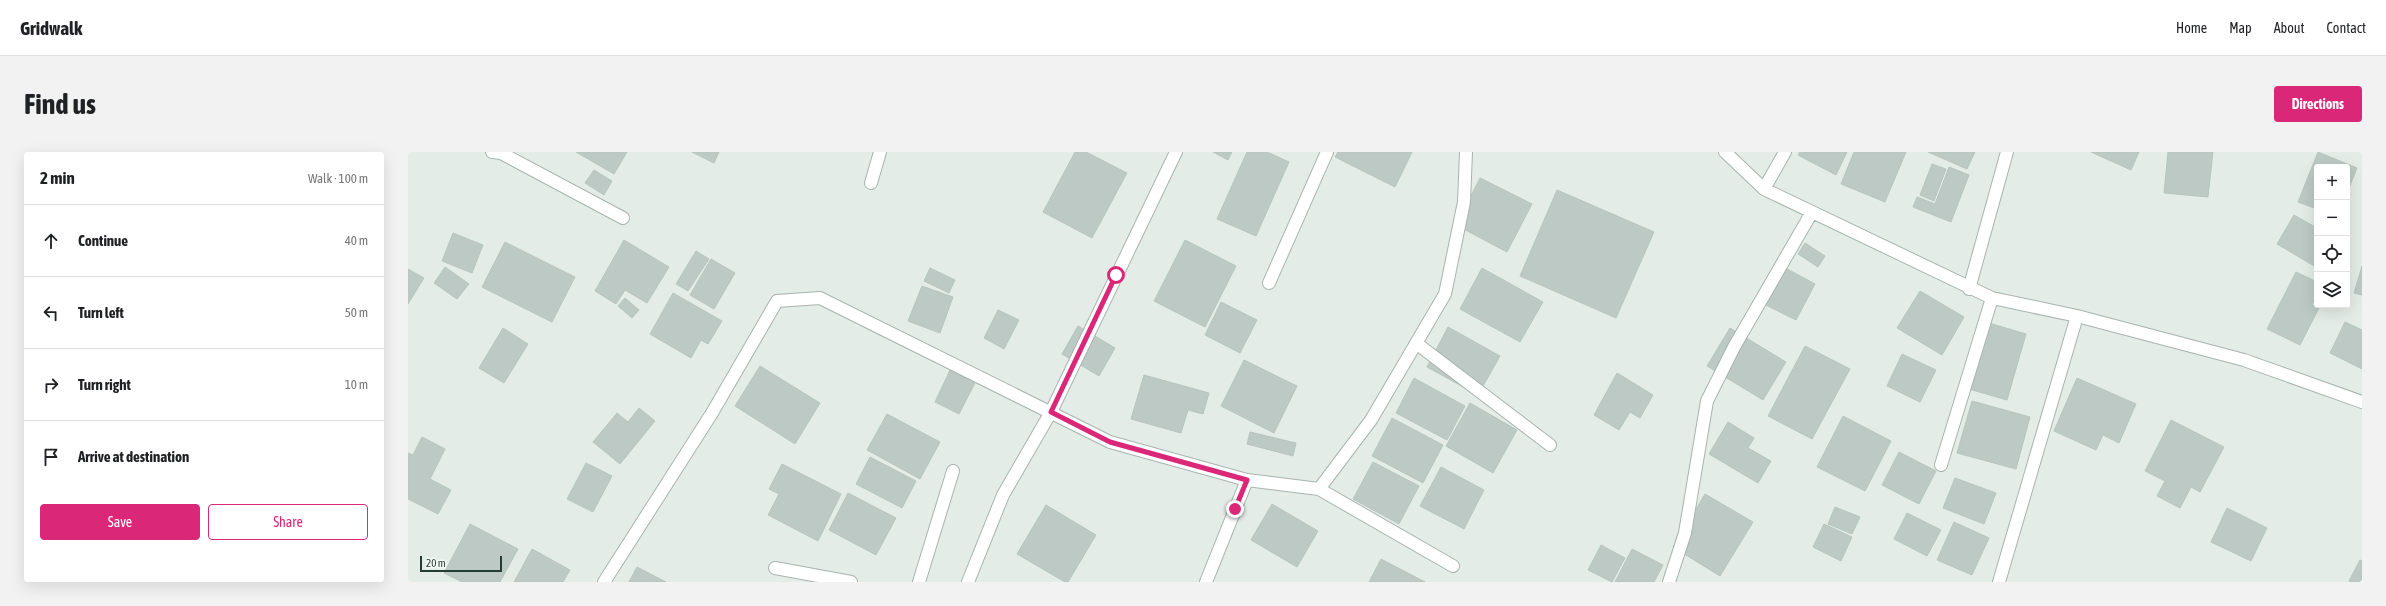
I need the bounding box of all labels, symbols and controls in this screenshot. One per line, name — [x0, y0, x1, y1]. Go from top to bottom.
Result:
text: Gridwalk — [20, 17, 82, 39]
text: Home — [2176, 20, 2207, 36]
text: Map — [2229, 20, 2252, 36]
text: About — [2274, 20, 2305, 36]
text: Contact — [2327, 20, 2366, 36]
button: Directions — [2274, 86, 2362, 122]
text: Find us — [24, 88, 96, 120]
map controls — [2314, 164, 2350, 308]
button: + — [2314, 164, 2350, 200]
text: 2 min — [40, 168, 75, 188]
text: Walk · 100 m — [308, 171, 368, 186]
button: − — [2314, 200, 2350, 236]
icon: ahead — [40, 230, 62, 252]
text: Continue — [78, 232, 128, 249]
text: 40 m — [345, 233, 368, 248]
button: locate — [2314, 236, 2350, 272]
route start — [1107, 266, 1125, 284]
button: layers — [2314, 272, 2350, 308]
icon: left — [40, 302, 62, 324]
text: Turn left — [78, 304, 124, 321]
text: 50 m — [345, 305, 368, 320]
icon: right — [40, 374, 62, 396]
text: Turn right — [78, 376, 131, 393]
text: 10 m — [345, 377, 368, 392]
icon: arrive — [40, 446, 62, 468]
text: Arrive at destination — [78, 448, 189, 465]
route end — [1226, 500, 1244, 518]
button: Save — [40, 504, 200, 540]
button: Share — [208, 504, 368, 540]
scale bar — [420, 554, 502, 573]
text: 20 m — [426, 557, 446, 569]

